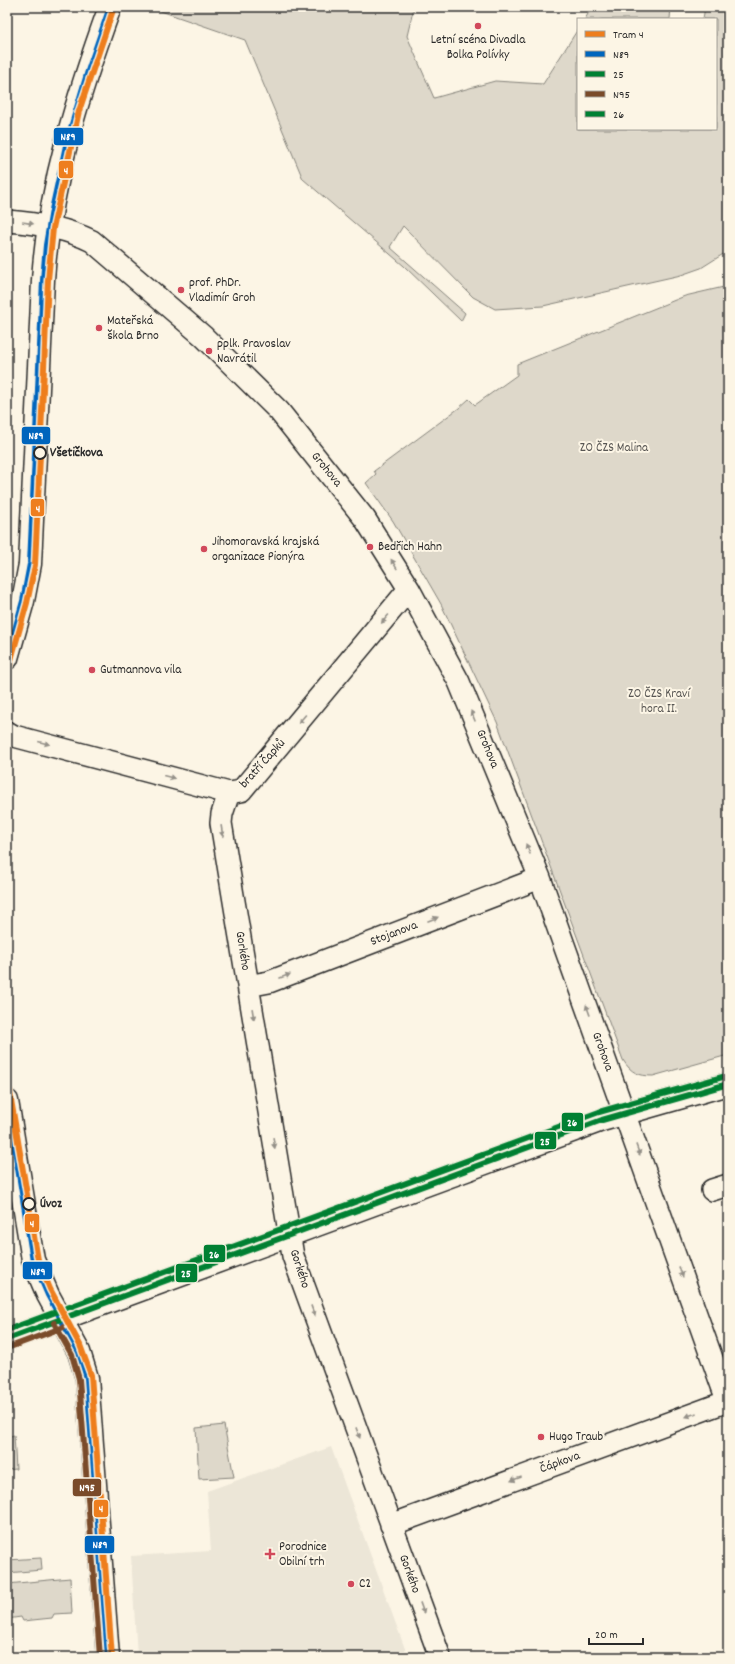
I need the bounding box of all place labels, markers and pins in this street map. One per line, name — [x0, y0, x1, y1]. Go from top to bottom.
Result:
marker: Letní scéna Divadla Bolka Polívky — [473, 21, 483, 31]
place label: Letní scéna Divadla Bolka Polívky — [431, 31, 526, 65]
place label: prof. PhDr. Vladimír Groh — [189, 274, 255, 308]
marker: prof. PhDr. Vladimír Groh — [176, 285, 186, 295]
place label: Mateřská škola Brno — [107, 312, 159, 346]
marker: Mateřská škola Brno — [94, 323, 104, 333]
place label: pplk. Pravoslav Navrátil — [217, 335, 291, 369]
marker: pplk. Pravoslav Navrátil — [204, 346, 214, 356]
place label: Všetičkova — [50, 444, 104, 463]
marker: Všetičkova — [33, 446, 47, 460]
place label: Jihomoravská krajská organizace Pionýra — [212, 533, 320, 567]
place label: Bedřich Hahn — [378, 538, 442, 557]
marker: Bedřich Hahn — [365, 542, 375, 552]
marker: Jihomoravská krajská organizace Pionýra — [199, 544, 209, 554]
place label: Gutmannova vila — [100, 661, 182, 680]
marker: Gutmannova vila — [87, 665, 97, 675]
place label: Úvoz — [40, 1195, 63, 1214]
marker: Úvoz — [22, 1197, 36, 1211]
place label: Hugo Traub — [549, 1428, 603, 1447]
marker: Hugo Traub — [536, 1432, 546, 1442]
place label: Porodnice Obilní trh — [279, 1538, 327, 1572]
marker: Porodnice Obilní trh — [264, 1548, 276, 1560]
place label: C2 — [359, 1575, 371, 1594]
marker: C2 — [346, 1579, 356, 1589]

